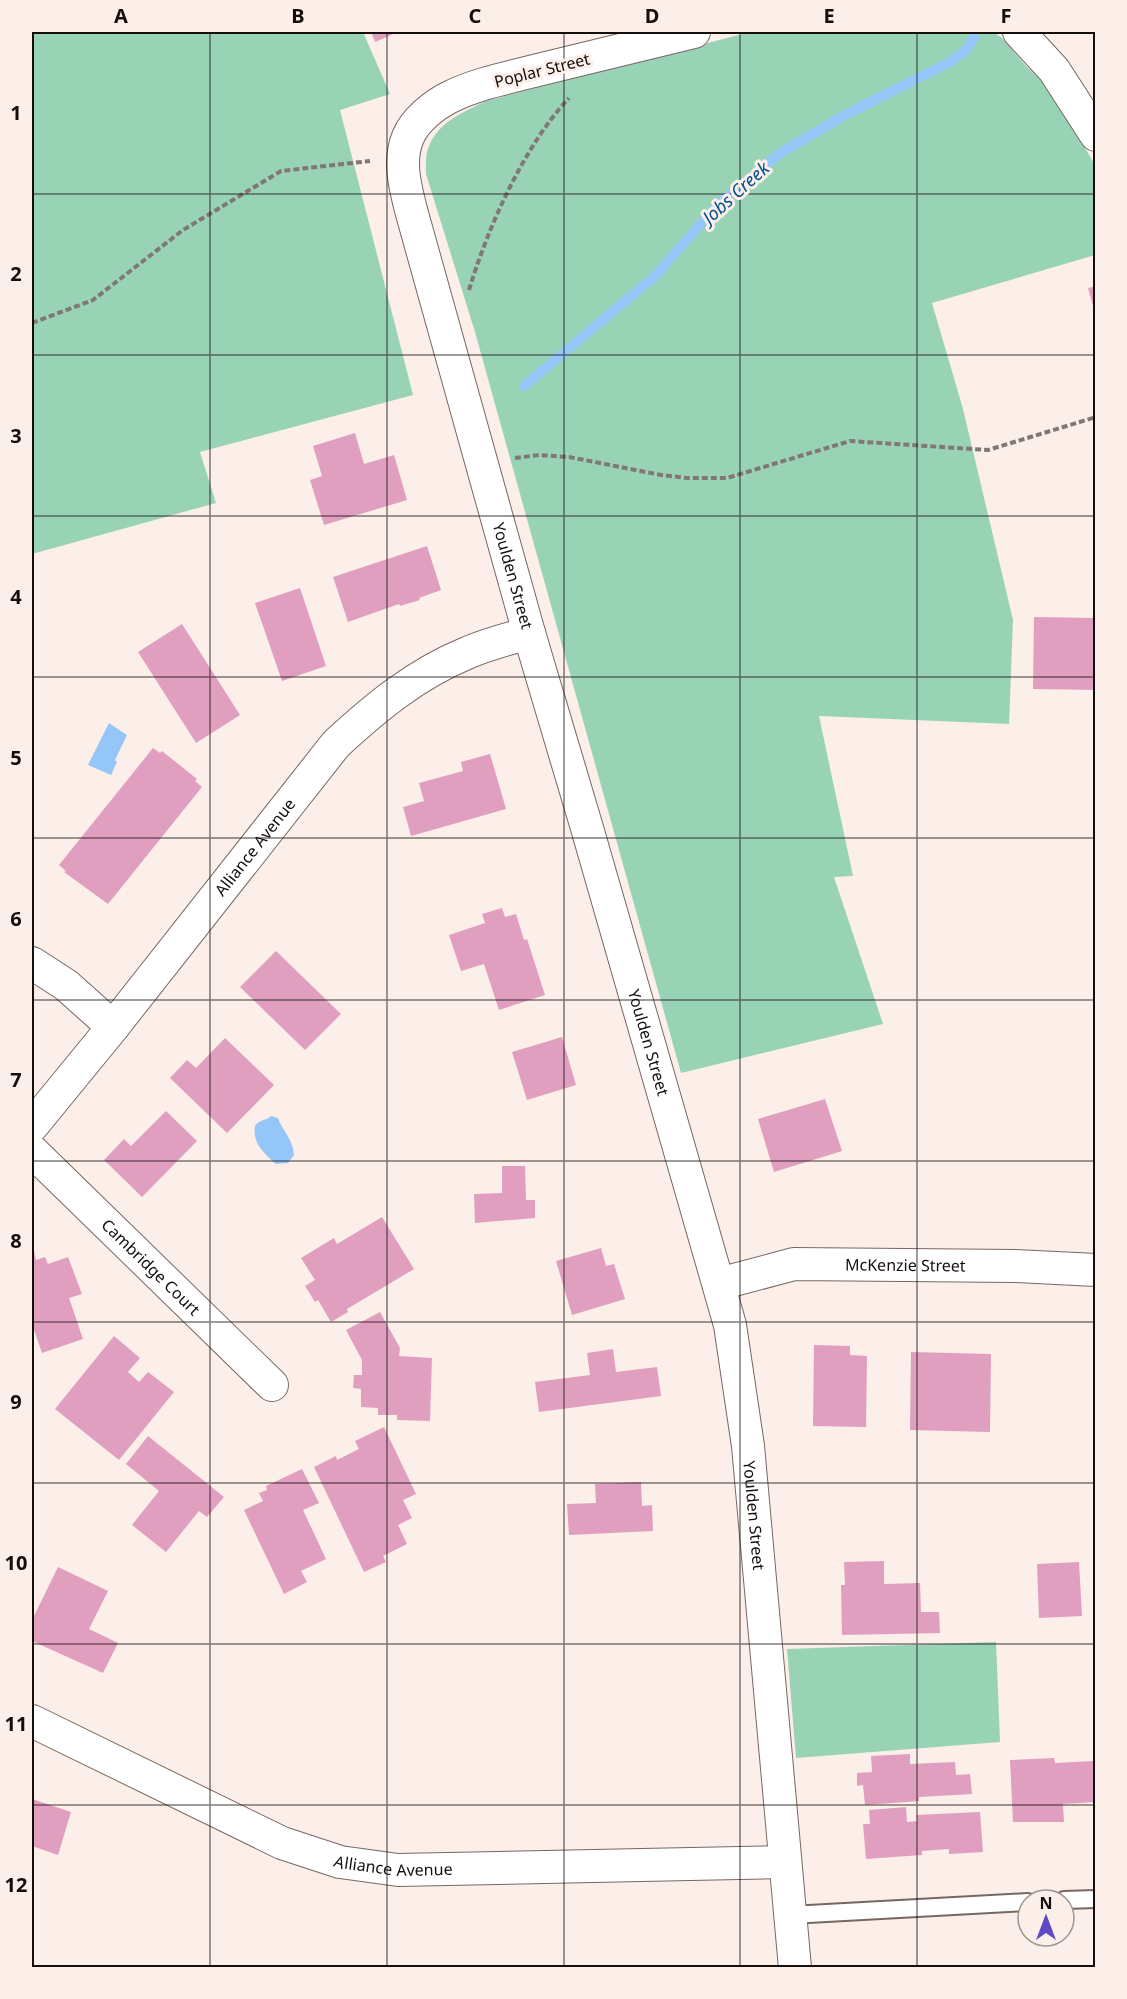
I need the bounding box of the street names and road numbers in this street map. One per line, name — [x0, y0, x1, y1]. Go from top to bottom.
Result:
street label: Poplar Street — [492, 47, 592, 92]
street label: Youlden Street — [488, 520, 538, 632]
street label: Alliance Avenue — [209, 794, 300, 900]
street label: Youlden Street — [623, 987, 674, 1098]
street label: Cambridge Court — [97, 1214, 205, 1320]
street label: McKenzie Street — [845, 1253, 966, 1277]
street label: Youlden Street — [738, 1460, 770, 1571]
street label: Alliance Avenue — [331, 1850, 453, 1881]

